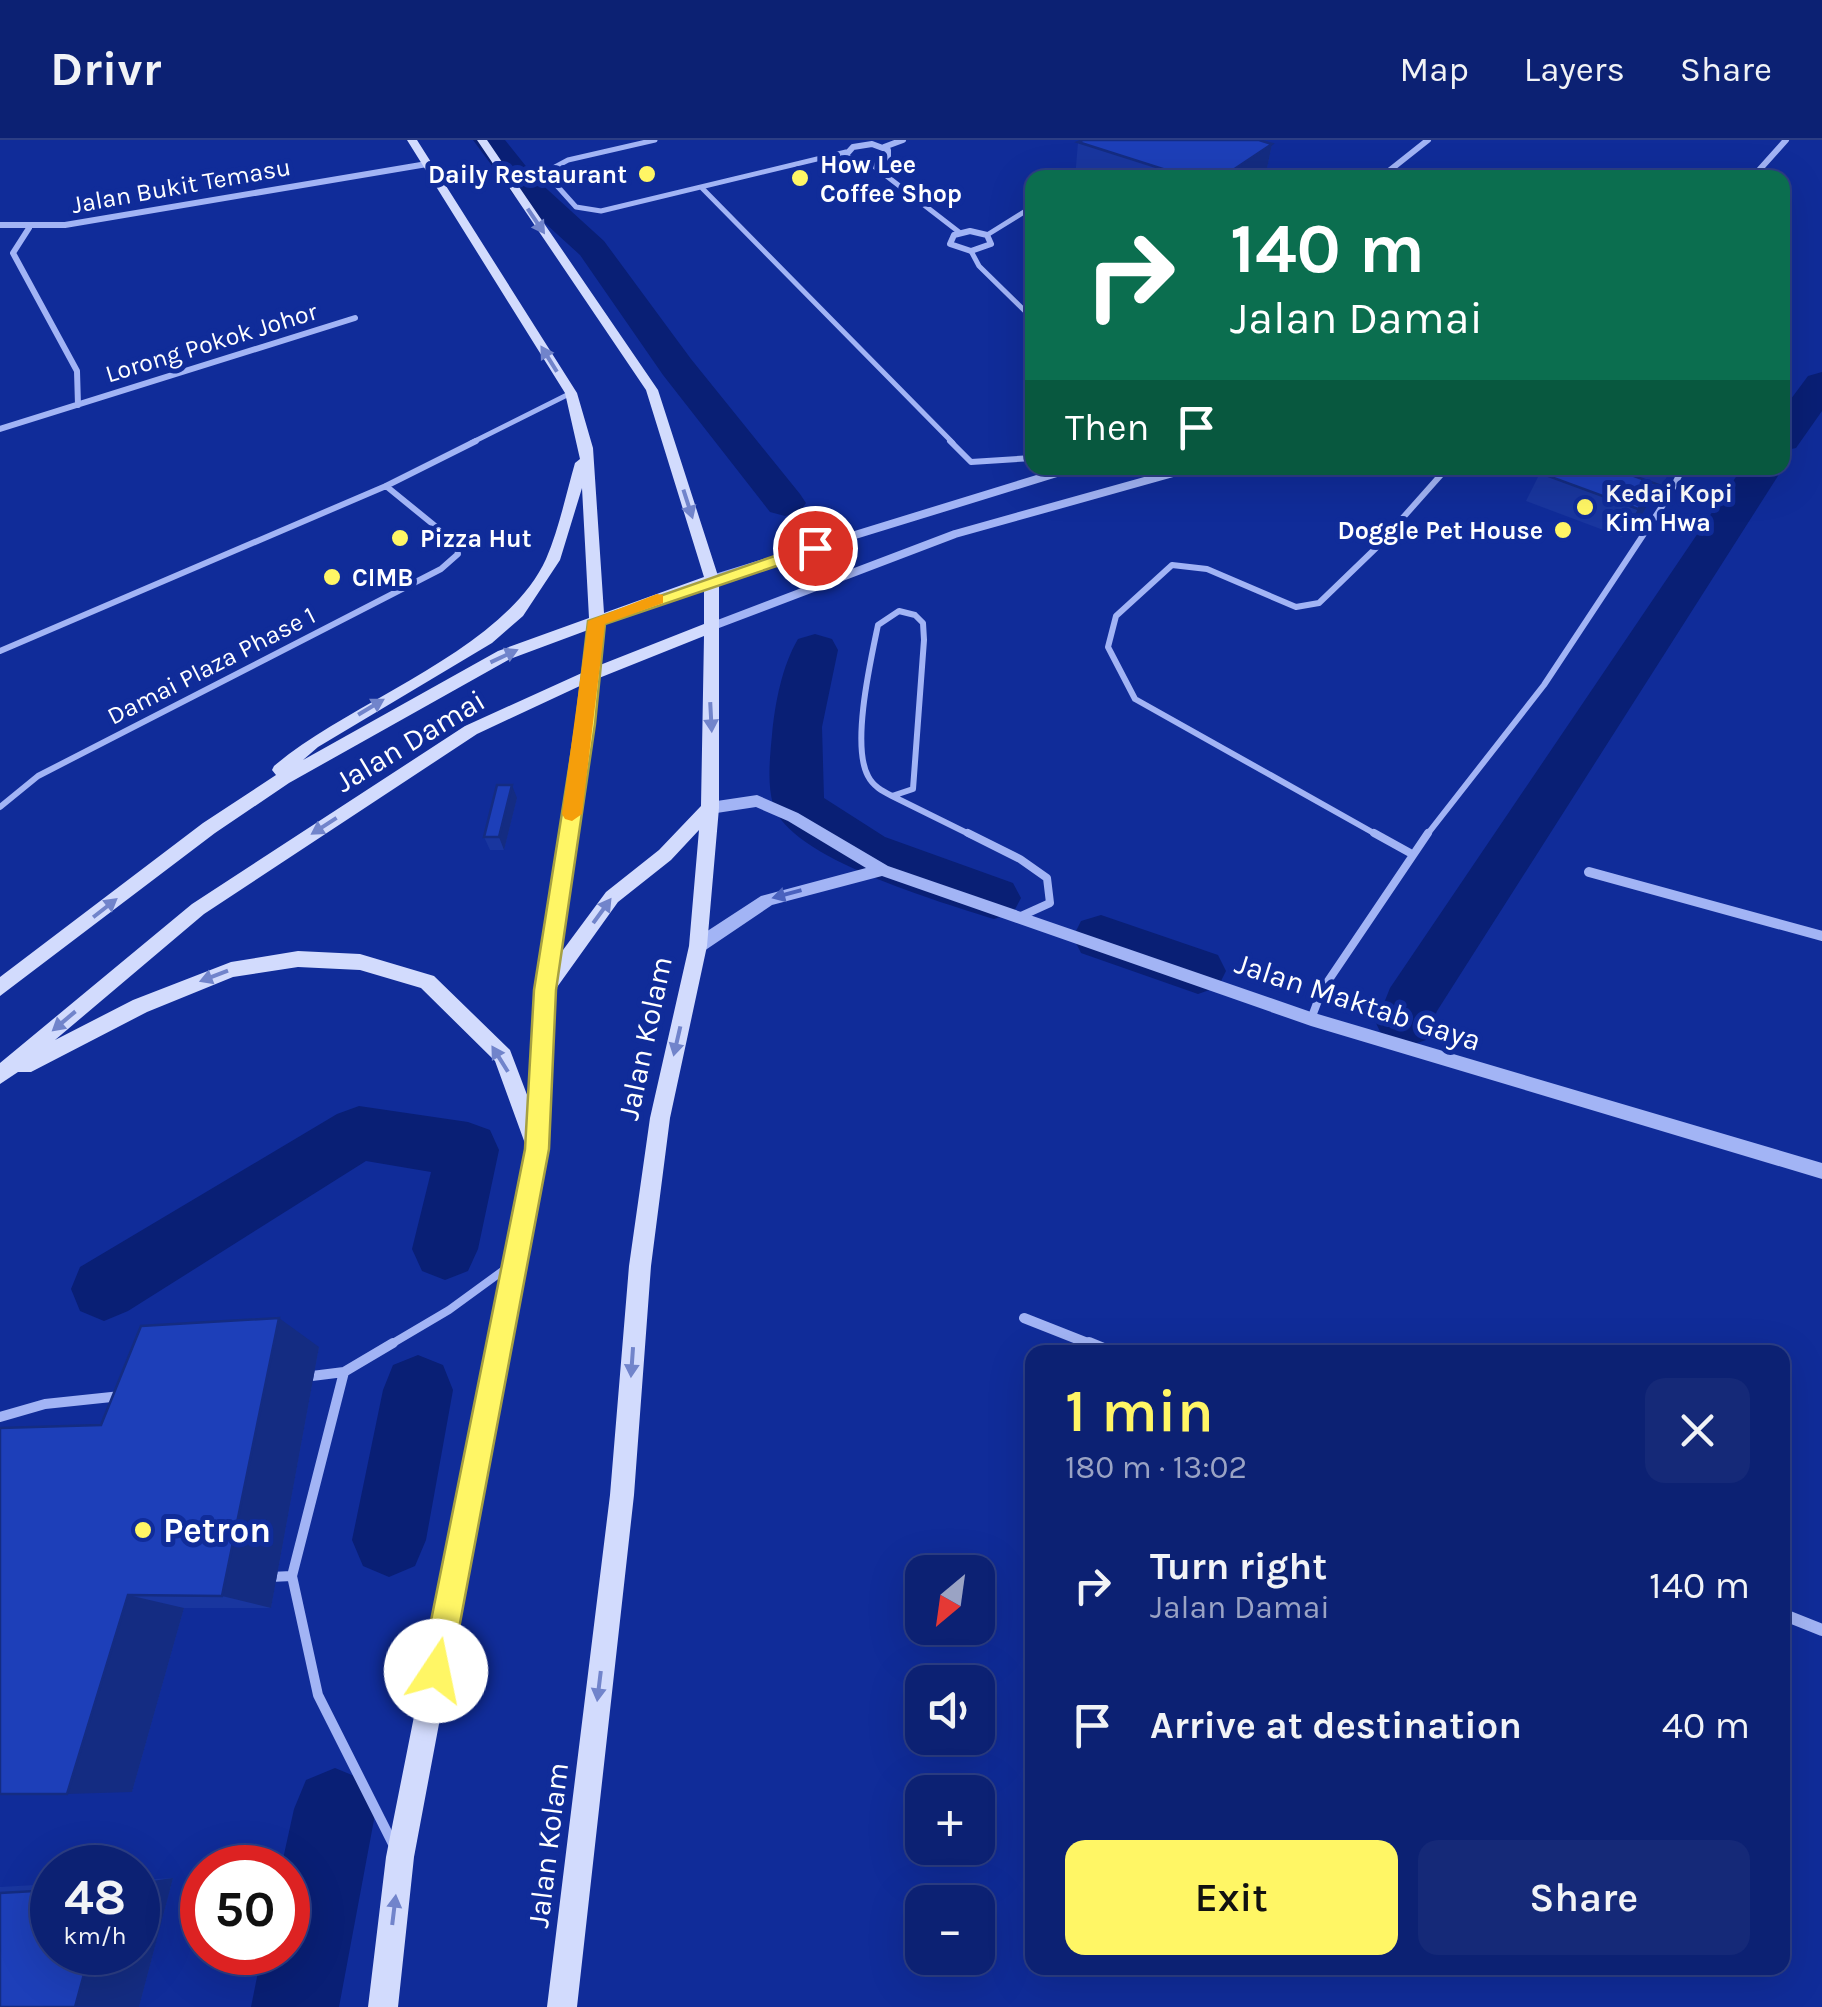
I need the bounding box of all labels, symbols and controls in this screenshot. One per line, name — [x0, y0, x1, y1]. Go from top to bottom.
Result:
text: Drivr — [50, 41, 161, 97]
text: Map — [1399, 49, 1469, 90]
text: Layers — [1524, 49, 1625, 90]
text: Share — [1680, 49, 1772, 90]
place label: How Lee Coffee Shop — [820, 150, 962, 208]
street label: Jalan Bukit Temasu — [69, 152, 293, 219]
place label: Daily Restaurant — [428, 160, 627, 189]
marker: Daily Restaurant — [636, 163, 658, 185]
marker: How Lee Coffee Shop — [789, 167, 811, 189]
one-way arrow — [527, 207, 545, 234]
text: 140 m — [1230, 208, 1425, 290]
icon: right — [1065, 210, 1195, 340]
text: Jalan Damai — [1230, 292, 1483, 344]
street label: Lorong Pokok Johor — [102, 296, 321, 389]
one-way arrow — [541, 345, 559, 373]
icon: arrive — [1169, 400, 1224, 455]
text: Then — [1065, 405, 1149, 450]
place label: Kedai Kopi Kim Hwa — [1605, 479, 1733, 537]
one-way arrow — [682, 490, 697, 520]
marker: Kedai Kopi Kim Hwa — [1574, 496, 1596, 518]
pin — [773, 506, 858, 591]
place label: Doggle Pet House — [1338, 516, 1543, 545]
marker: Doggle Pet House — [1552, 519, 1574, 541]
icon: arrive — [788, 521, 843, 576]
place label: Pizza Hut — [420, 524, 532, 553]
marker: Pizza Hut — [389, 527, 411, 549]
place label: CIMB — [352, 563, 414, 592]
marker: CIMB — [321, 566, 343, 588]
street label: Damai Plaza Phase 1 — [102, 600, 320, 731]
one-way arrow — [490, 647, 519, 664]
street label: Jalan Damai — [328, 682, 492, 800]
one-way arrow — [357, 699, 385, 717]
one-way arrow — [703, 702, 719, 733]
one-way arrow — [310, 817, 338, 835]
one-way arrow — [772, 887, 803, 903]
one-way arrow — [92, 898, 118, 918]
one-way arrow — [592, 898, 611, 924]
street label: Jalan Maktab Gaya — [1230, 945, 1486, 1059]
street label: Jalan Kolam — [610, 953, 680, 1123]
one-way arrow — [199, 969, 229, 985]
one-way arrow — [52, 1010, 77, 1031]
one-way arrow — [669, 1026, 684, 1057]
one-way arrow — [491, 1046, 510, 1073]
one-way arrow — [624, 1347, 640, 1379]
text: 1 min — [1065, 1376, 1214, 1446]
button: close — [1645, 1378, 1750, 1483]
text: 180 m · 13:02 — [1065, 1449, 1247, 1486]
place label: Petron — [163, 1510, 271, 1551]
marker: Petron — [132, 1519, 154, 1541]
text: Turn right — [1150, 1544, 1327, 1589]
north arrow — [905, 1555, 995, 1645]
map controls — [905, 1555, 995, 1975]
icon: right — [1065, 1558, 1120, 1613]
text: 140 m — [1649, 1563, 1750, 1608]
text: Jalan Damai — [1150, 1589, 1330, 1626]
position arrow — [384, 1619, 488, 1723]
button: sound — [905, 1665, 995, 1755]
one-way arrow — [591, 1670, 607, 1702]
icon: arrive — [1065, 1698, 1120, 1753]
text: Arrive at destination — [1150, 1703, 1522, 1748]
text: 40 m — [1662, 1703, 1750, 1748]
street label: Jalan Kolam — [520, 1760, 576, 1930]
button: + — [905, 1775, 995, 1865]
button: Exit — [1065, 1840, 1398, 1955]
button: Share — [1418, 1840, 1750, 1955]
speed limit sign: 50 — [180, 1845, 310, 1975]
text: 48 — [64, 1868, 126, 1927]
button: − — [905, 1885, 995, 1975]
one-way arrow — [386, 1894, 402, 1926]
text: km/h — [63, 1921, 127, 1950]

